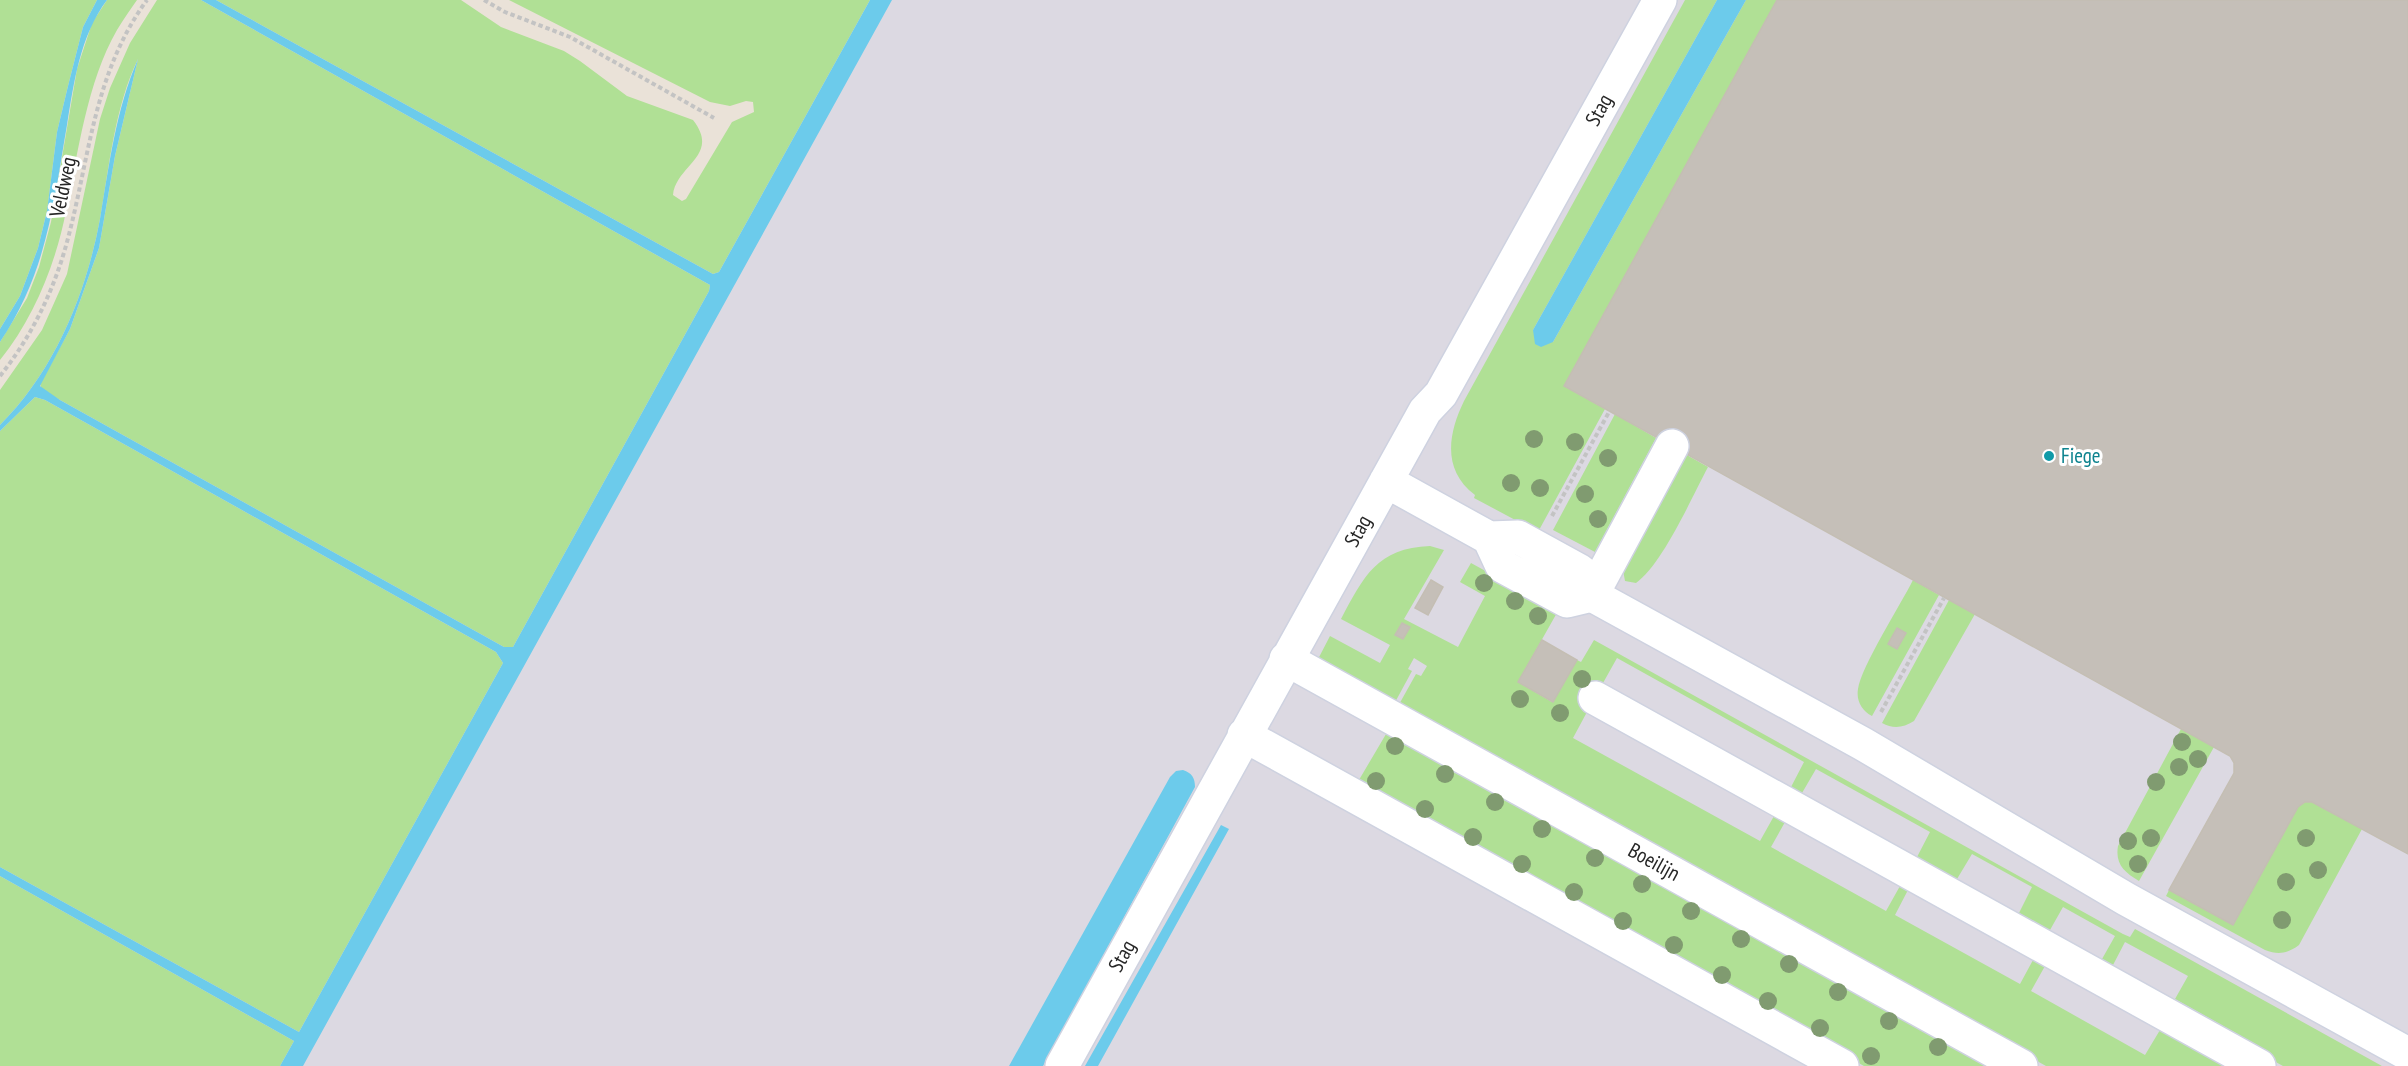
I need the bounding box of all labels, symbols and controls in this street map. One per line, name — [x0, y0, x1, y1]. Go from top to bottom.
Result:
street label: Stag — [1579, 89, 1618, 130]
street label: Veldweg — [43, 154, 82, 221]
place label: Fiege — [2061, 442, 2100, 469]
marker: Fiege — [2042, 449, 2056, 463]
street label: Stag — [1338, 510, 1377, 551]
street label: Boeilijn — [1623, 836, 1685, 887]
street label: Stag — [1102, 935, 1141, 976]

